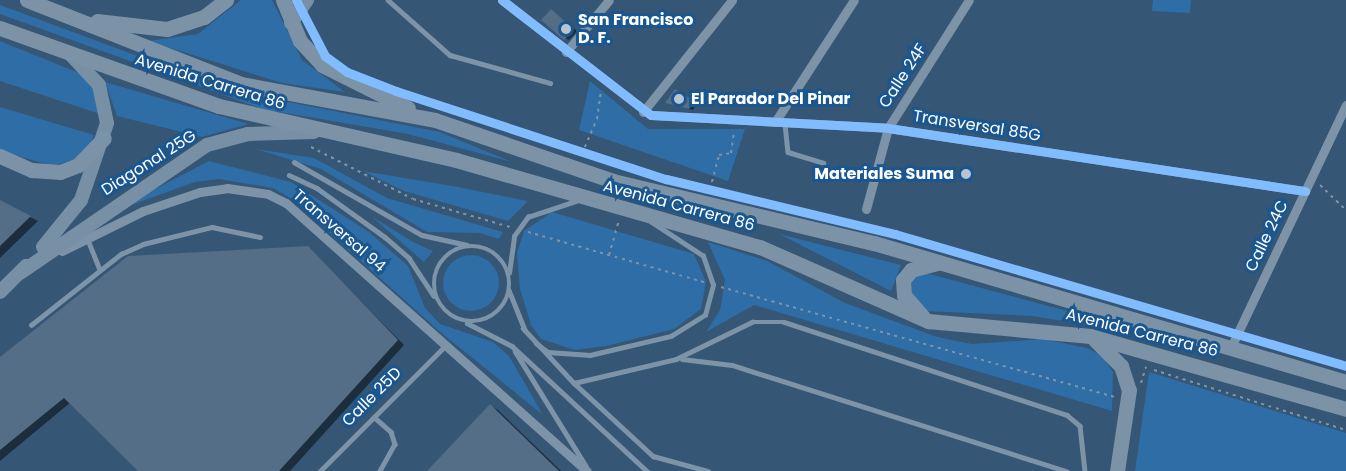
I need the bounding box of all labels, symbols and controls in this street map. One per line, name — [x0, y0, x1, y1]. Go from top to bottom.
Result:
place label: San Francisco D. F. — [578, 10, 693, 48]
marker: San Francisco D. F. — [559, 22, 573, 36]
street label: Calle 24F — [875, 40, 931, 112]
street label: Avenida Carrera 86 — [133, 50, 287, 114]
place label: El Parador Del Pinar — [691, 89, 850, 109]
marker: El Parador Del Pinar — [672, 92, 686, 106]
street label: Transversal 85G — [912, 106, 1042, 146]
street label: Diagonal 25G — [98, 126, 200, 200]
place label: Materiales Suma — [814, 164, 954, 184]
marker: Materiales Suma — [959, 167, 973, 181]
street label: Avenida Carrera 86 — [601, 177, 757, 235]
street label: Transversal 94 — [289, 186, 389, 276]
street label: Calle 24C — [1242, 197, 1292, 275]
street label: Avenida Carrera 86 — [1064, 305, 1220, 361]
street label: Calle 25D — [338, 363, 406, 431]

